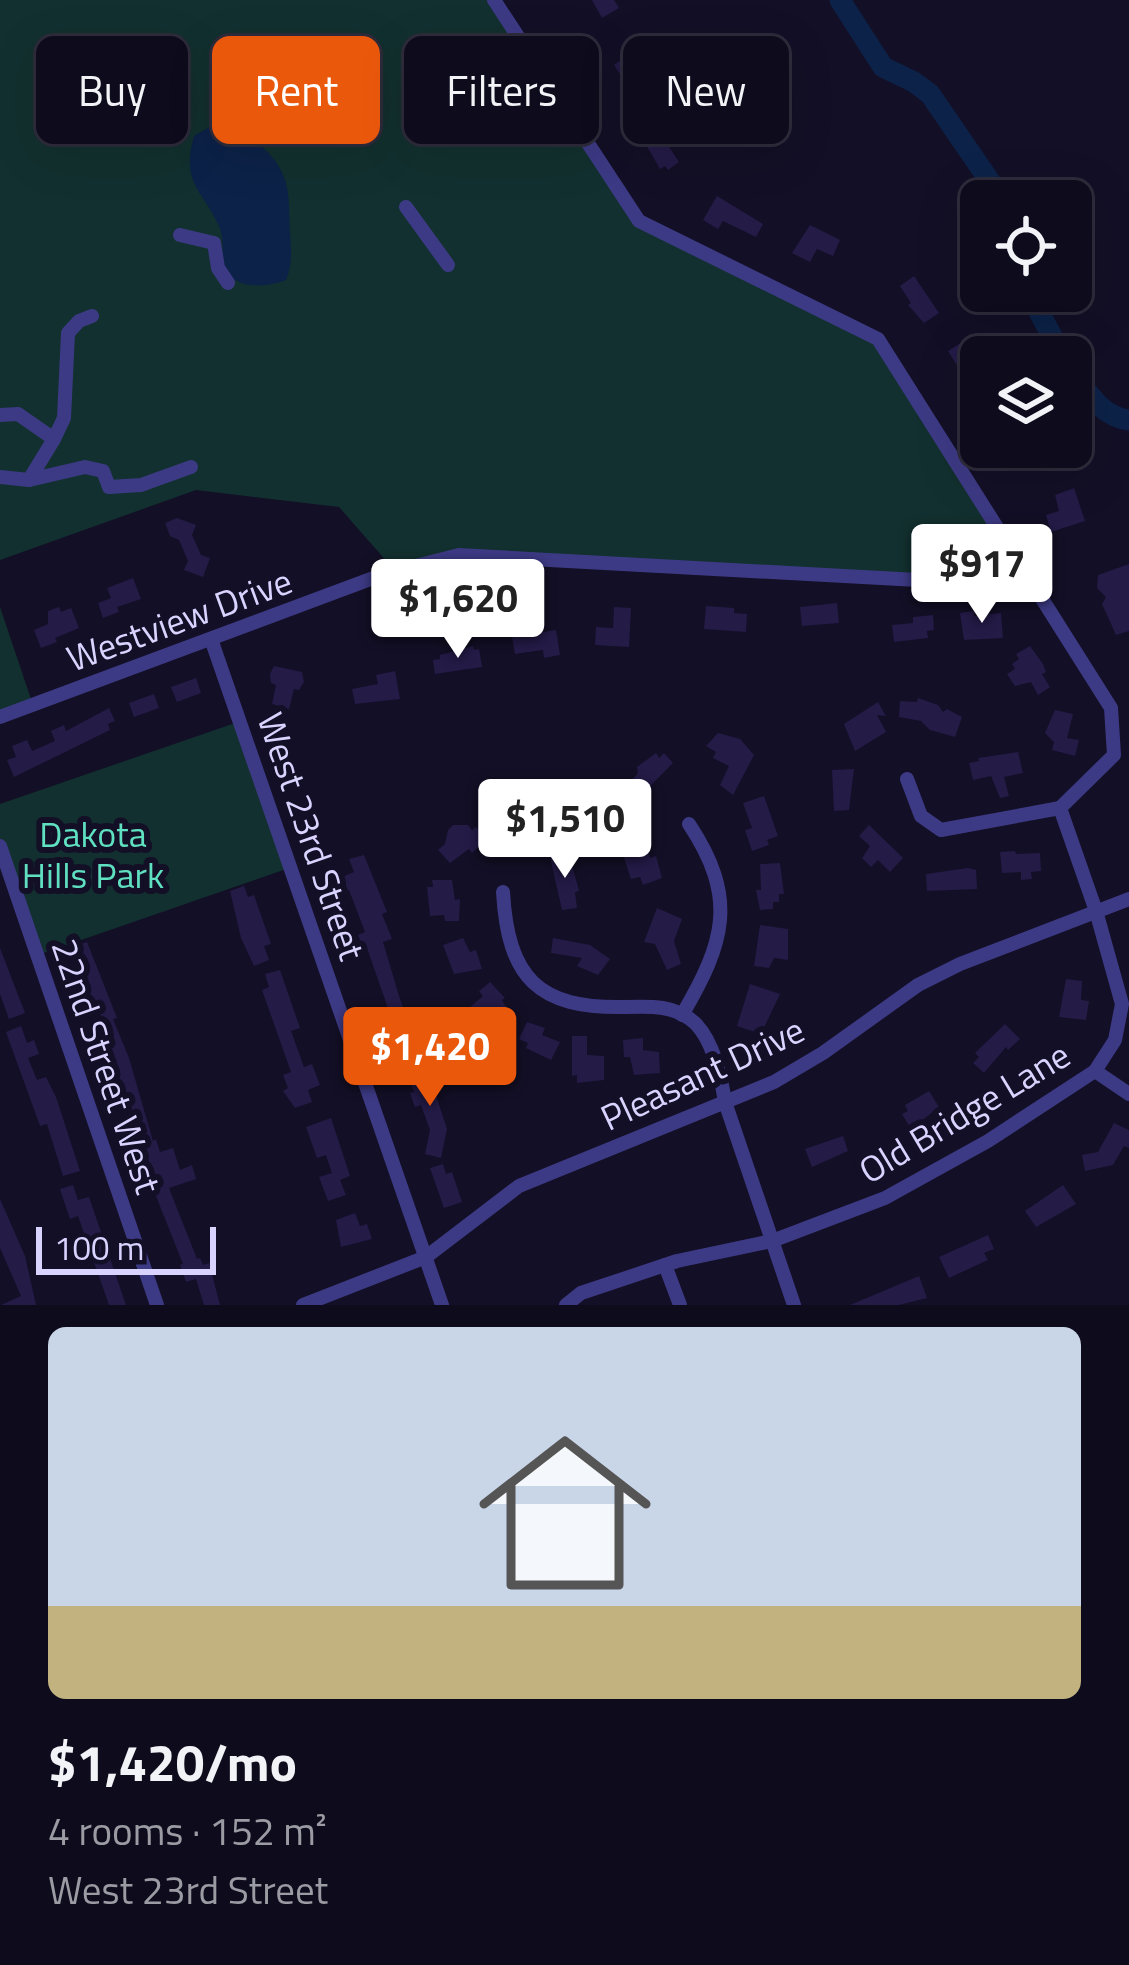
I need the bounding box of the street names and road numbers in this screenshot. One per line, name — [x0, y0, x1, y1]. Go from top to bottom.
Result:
street label: Westview Drive — [59, 553, 299, 685]
street label: West 23rd Street — [244, 705, 380, 968]
street label: 22nd Street West — [38, 931, 176, 1201]
street label: Pleasant Drive — [591, 1002, 813, 1144]
street label: Old Bridge Lane — [848, 1027, 1080, 1197]

